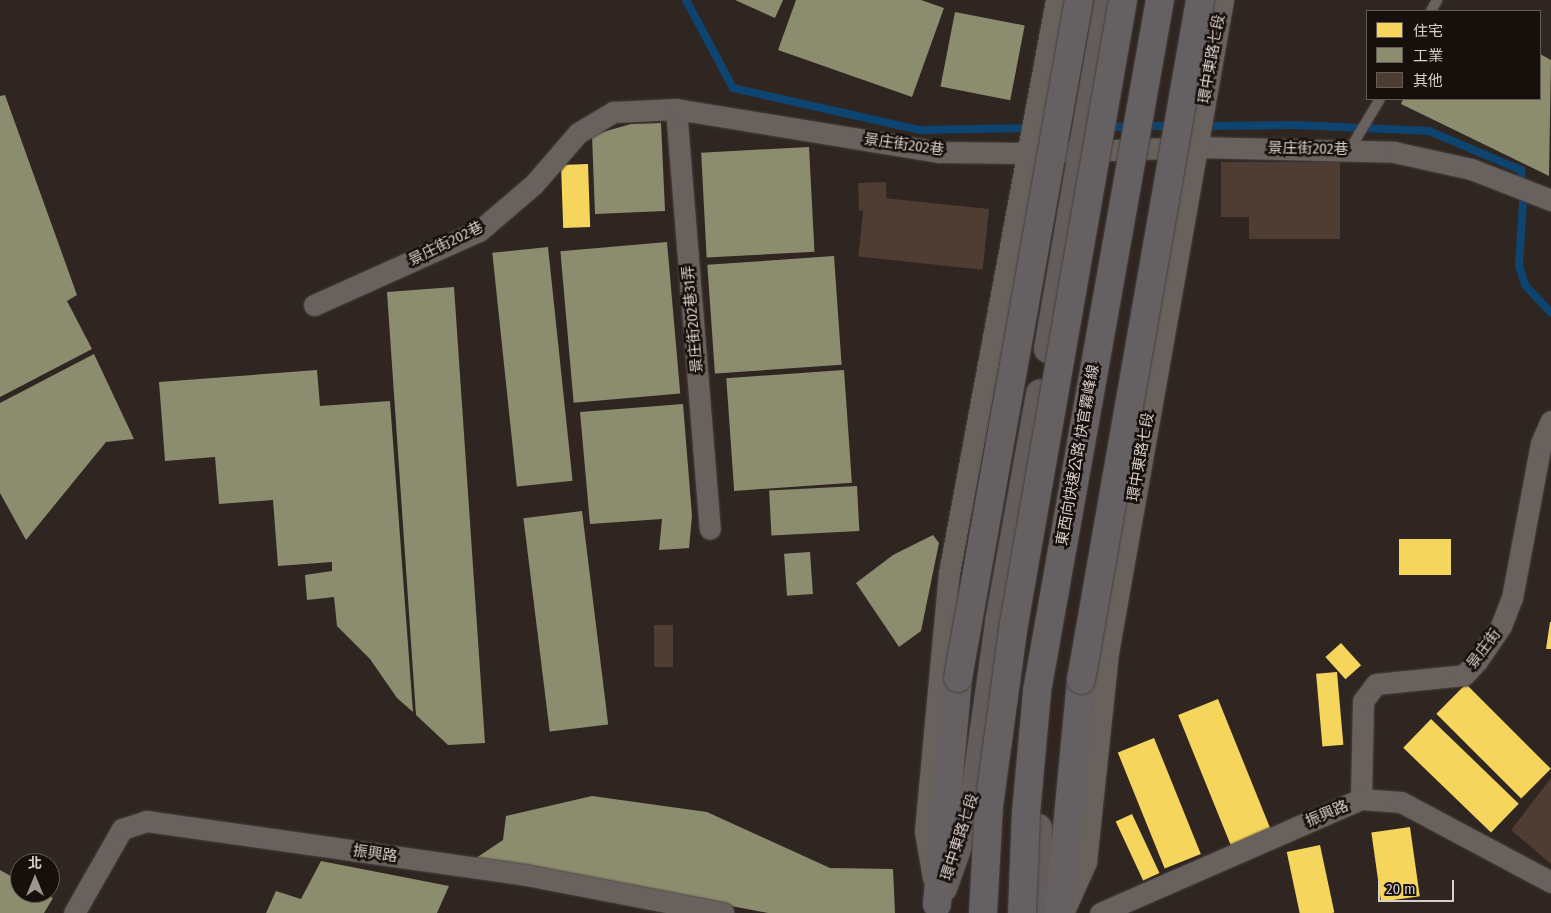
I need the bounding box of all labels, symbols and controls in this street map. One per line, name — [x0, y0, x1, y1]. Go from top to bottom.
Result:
legend — [1366, 10, 1541, 100]
street label: 環中東路七段 — [1195, 13, 1229, 105]
text: 住宅 — [1413, 22, 1443, 40]
text: 工業 — [1413, 47, 1443, 65]
text: 其他 — [1413, 72, 1443, 90]
street label: 景庄街202巷 — [863, 130, 945, 160]
street label: 景庄街202巷 — [1267, 139, 1349, 159]
street label: 景庄街202巷 — [406, 218, 486, 270]
street label: 景庄街202巷31弄 — [679, 264, 707, 374]
street label: 東西向快速公路 快官霧峰線 — [1053, 363, 1103, 547]
street label: 環中東路七段 — [1124, 411, 1158, 503]
street label: 景庄街 — [1463, 626, 1505, 672]
street label: 環中東路七段 — [938, 791, 982, 883]
street label: 振興路 — [1303, 797, 1351, 831]
street label: 振興路 — [351, 842, 399, 866]
north arrow — [10, 853, 60, 903]
text: 北 — [28, 855, 42, 872]
scale bar — [1381, 870, 1457, 902]
text: 20 m — [1386, 880, 1416, 898]

